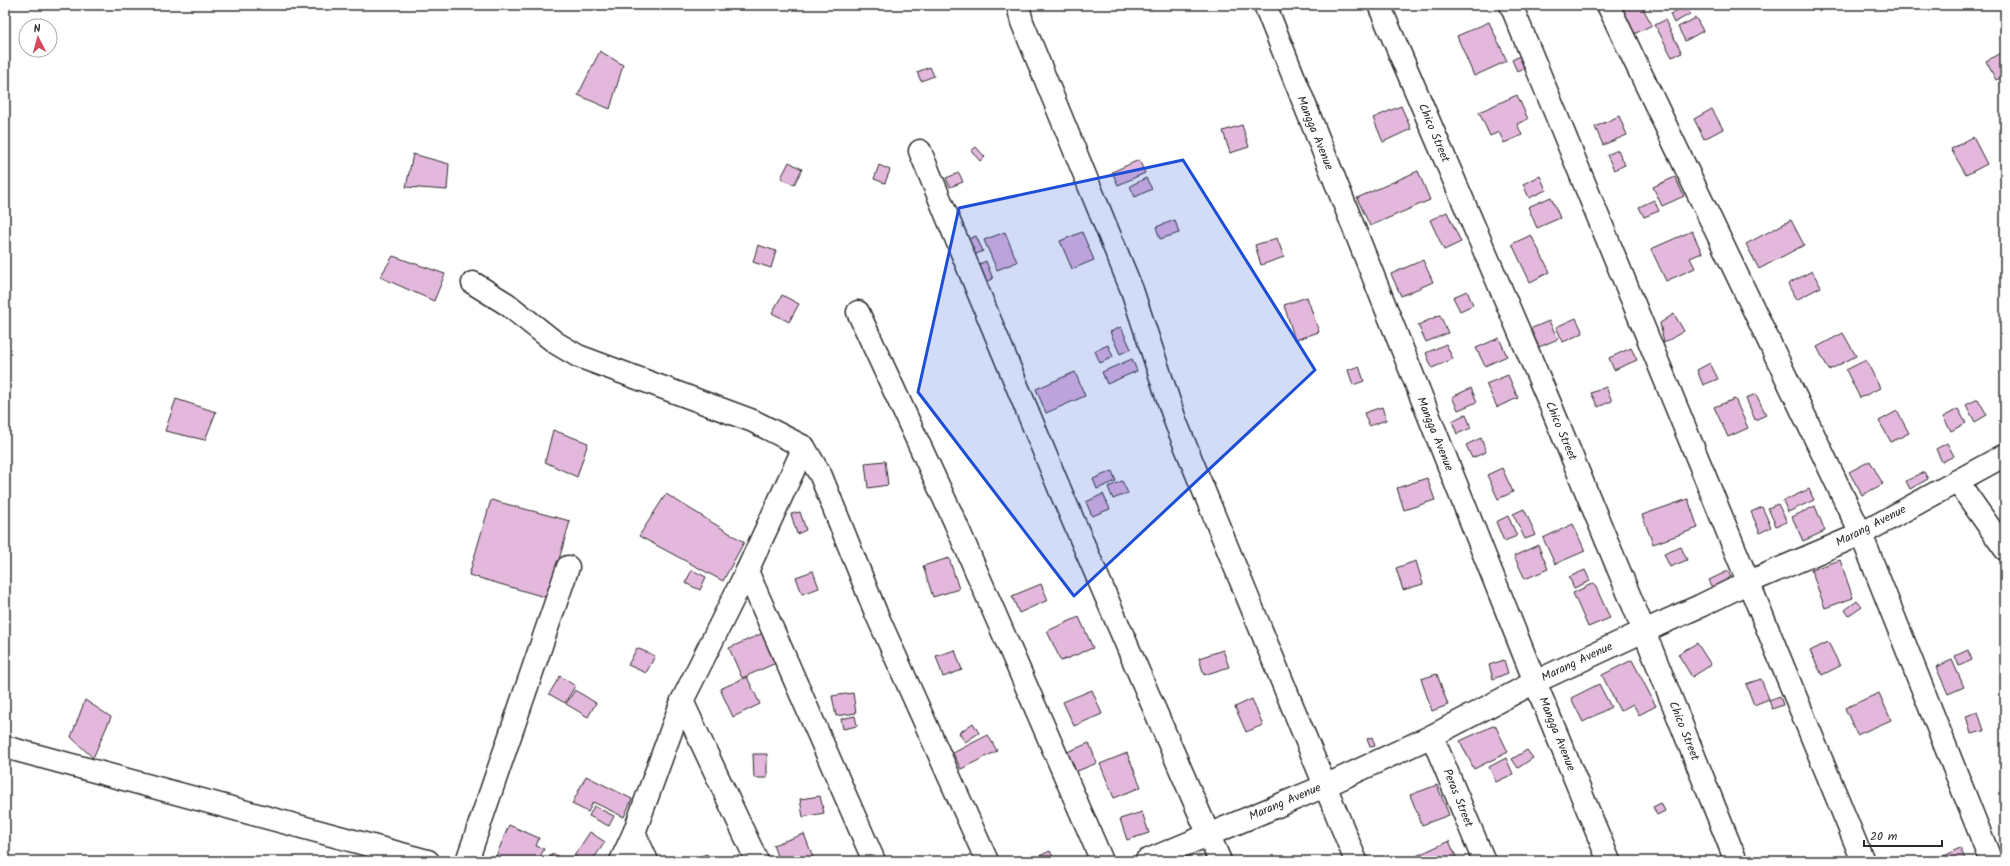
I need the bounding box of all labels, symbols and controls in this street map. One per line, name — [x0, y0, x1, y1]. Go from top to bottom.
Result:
north arrow — [18, 18, 58, 58]
text: N — [33, 20, 42, 38]
street label: Mangga Avenue — [1291, 93, 1339, 174]
street label: Chico Street — [1413, 101, 1455, 166]
street label: Mangga Avenue — [1411, 394, 1459, 475]
street label: Chico Street — [1540, 399, 1582, 464]
street label: Marang Avenue — [1832, 500, 1910, 552]
street label: Marang Avenue — [1538, 637, 1616, 687]
street label: Mangga Avenue — [1533, 694, 1581, 775]
street label: Chico Street — [1663, 698, 1705, 764]
street label: Peras Street — [1438, 766, 1479, 831]
street label: Marang Avenue — [1246, 778, 1325, 826]
scale bar — [1864, 822, 1942, 848]
text: 20 m — [1870, 827, 1898, 846]

